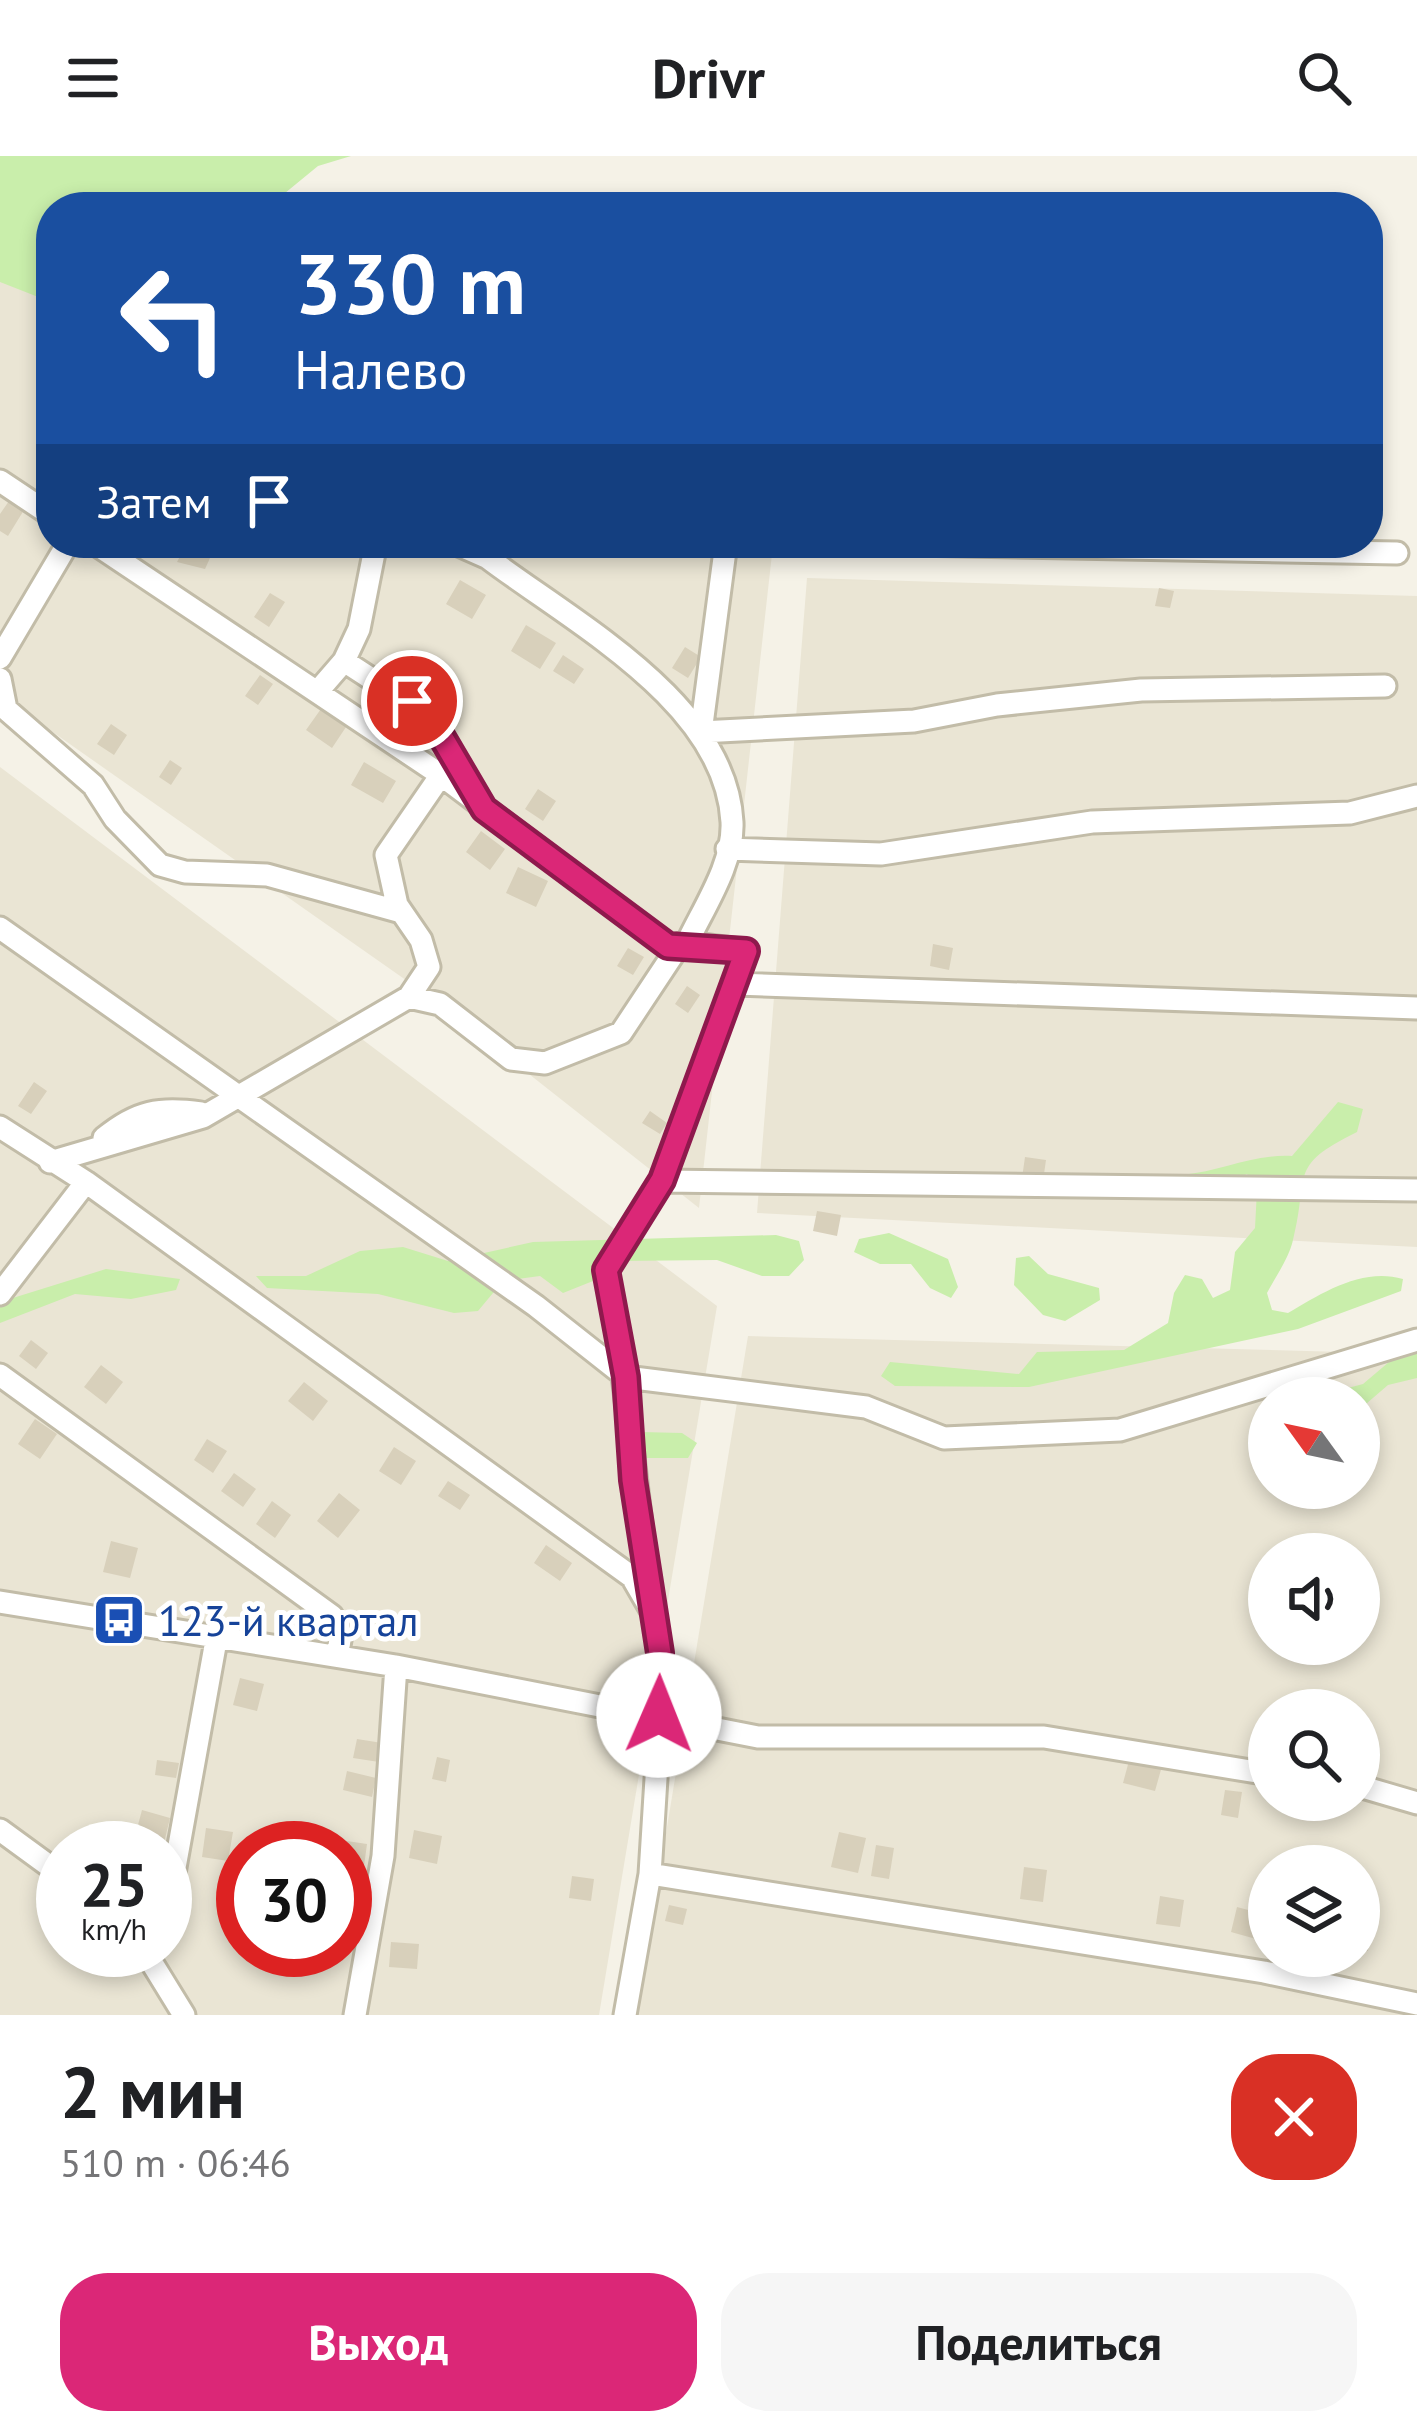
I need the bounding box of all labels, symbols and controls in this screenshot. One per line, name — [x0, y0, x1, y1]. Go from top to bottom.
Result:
text: Drivr — [652, 43, 765, 113]
icon: menu — [60, 45, 126, 111]
icon: search — [1291, 45, 1357, 111]
text: 330 m — [294, 228, 526, 337]
icon: left — [96, 240, 252, 396]
text: Налево — [294, 334, 468, 404]
icon: arrive — [236, 468, 302, 534]
text: Затем — [96, 472, 212, 530]
pin — [361, 650, 463, 752]
icon: arrive — [379, 668, 445, 734]
north arrow — [1248, 1377, 1380, 1509]
map controls — [1248, 1377, 1380, 1977]
button: sound — [1248, 1533, 1380, 1665]
bus stop icon: 123-й квартал — [91, 1592, 147, 1648]
place label: 123-й квартал — [158, 1593, 419, 1648]
position arrow — [596, 1652, 722, 1778]
button: search — [1248, 1689, 1380, 1821]
speed limit sign: 30 — [216, 1821, 372, 1977]
text: 25 — [80, 1845, 148, 1923]
button: layers — [1248, 1845, 1380, 1977]
text: km/h — [81, 1909, 147, 1948]
text: 2 мин — [60, 2045, 245, 2138]
button: close — [1231, 2054, 1357, 2180]
text: 510 m · 06:46 — [60, 2137, 291, 2188]
button: Выход — [60, 2273, 697, 2411]
button: Поделиться — [721, 2273, 1357, 2411]

